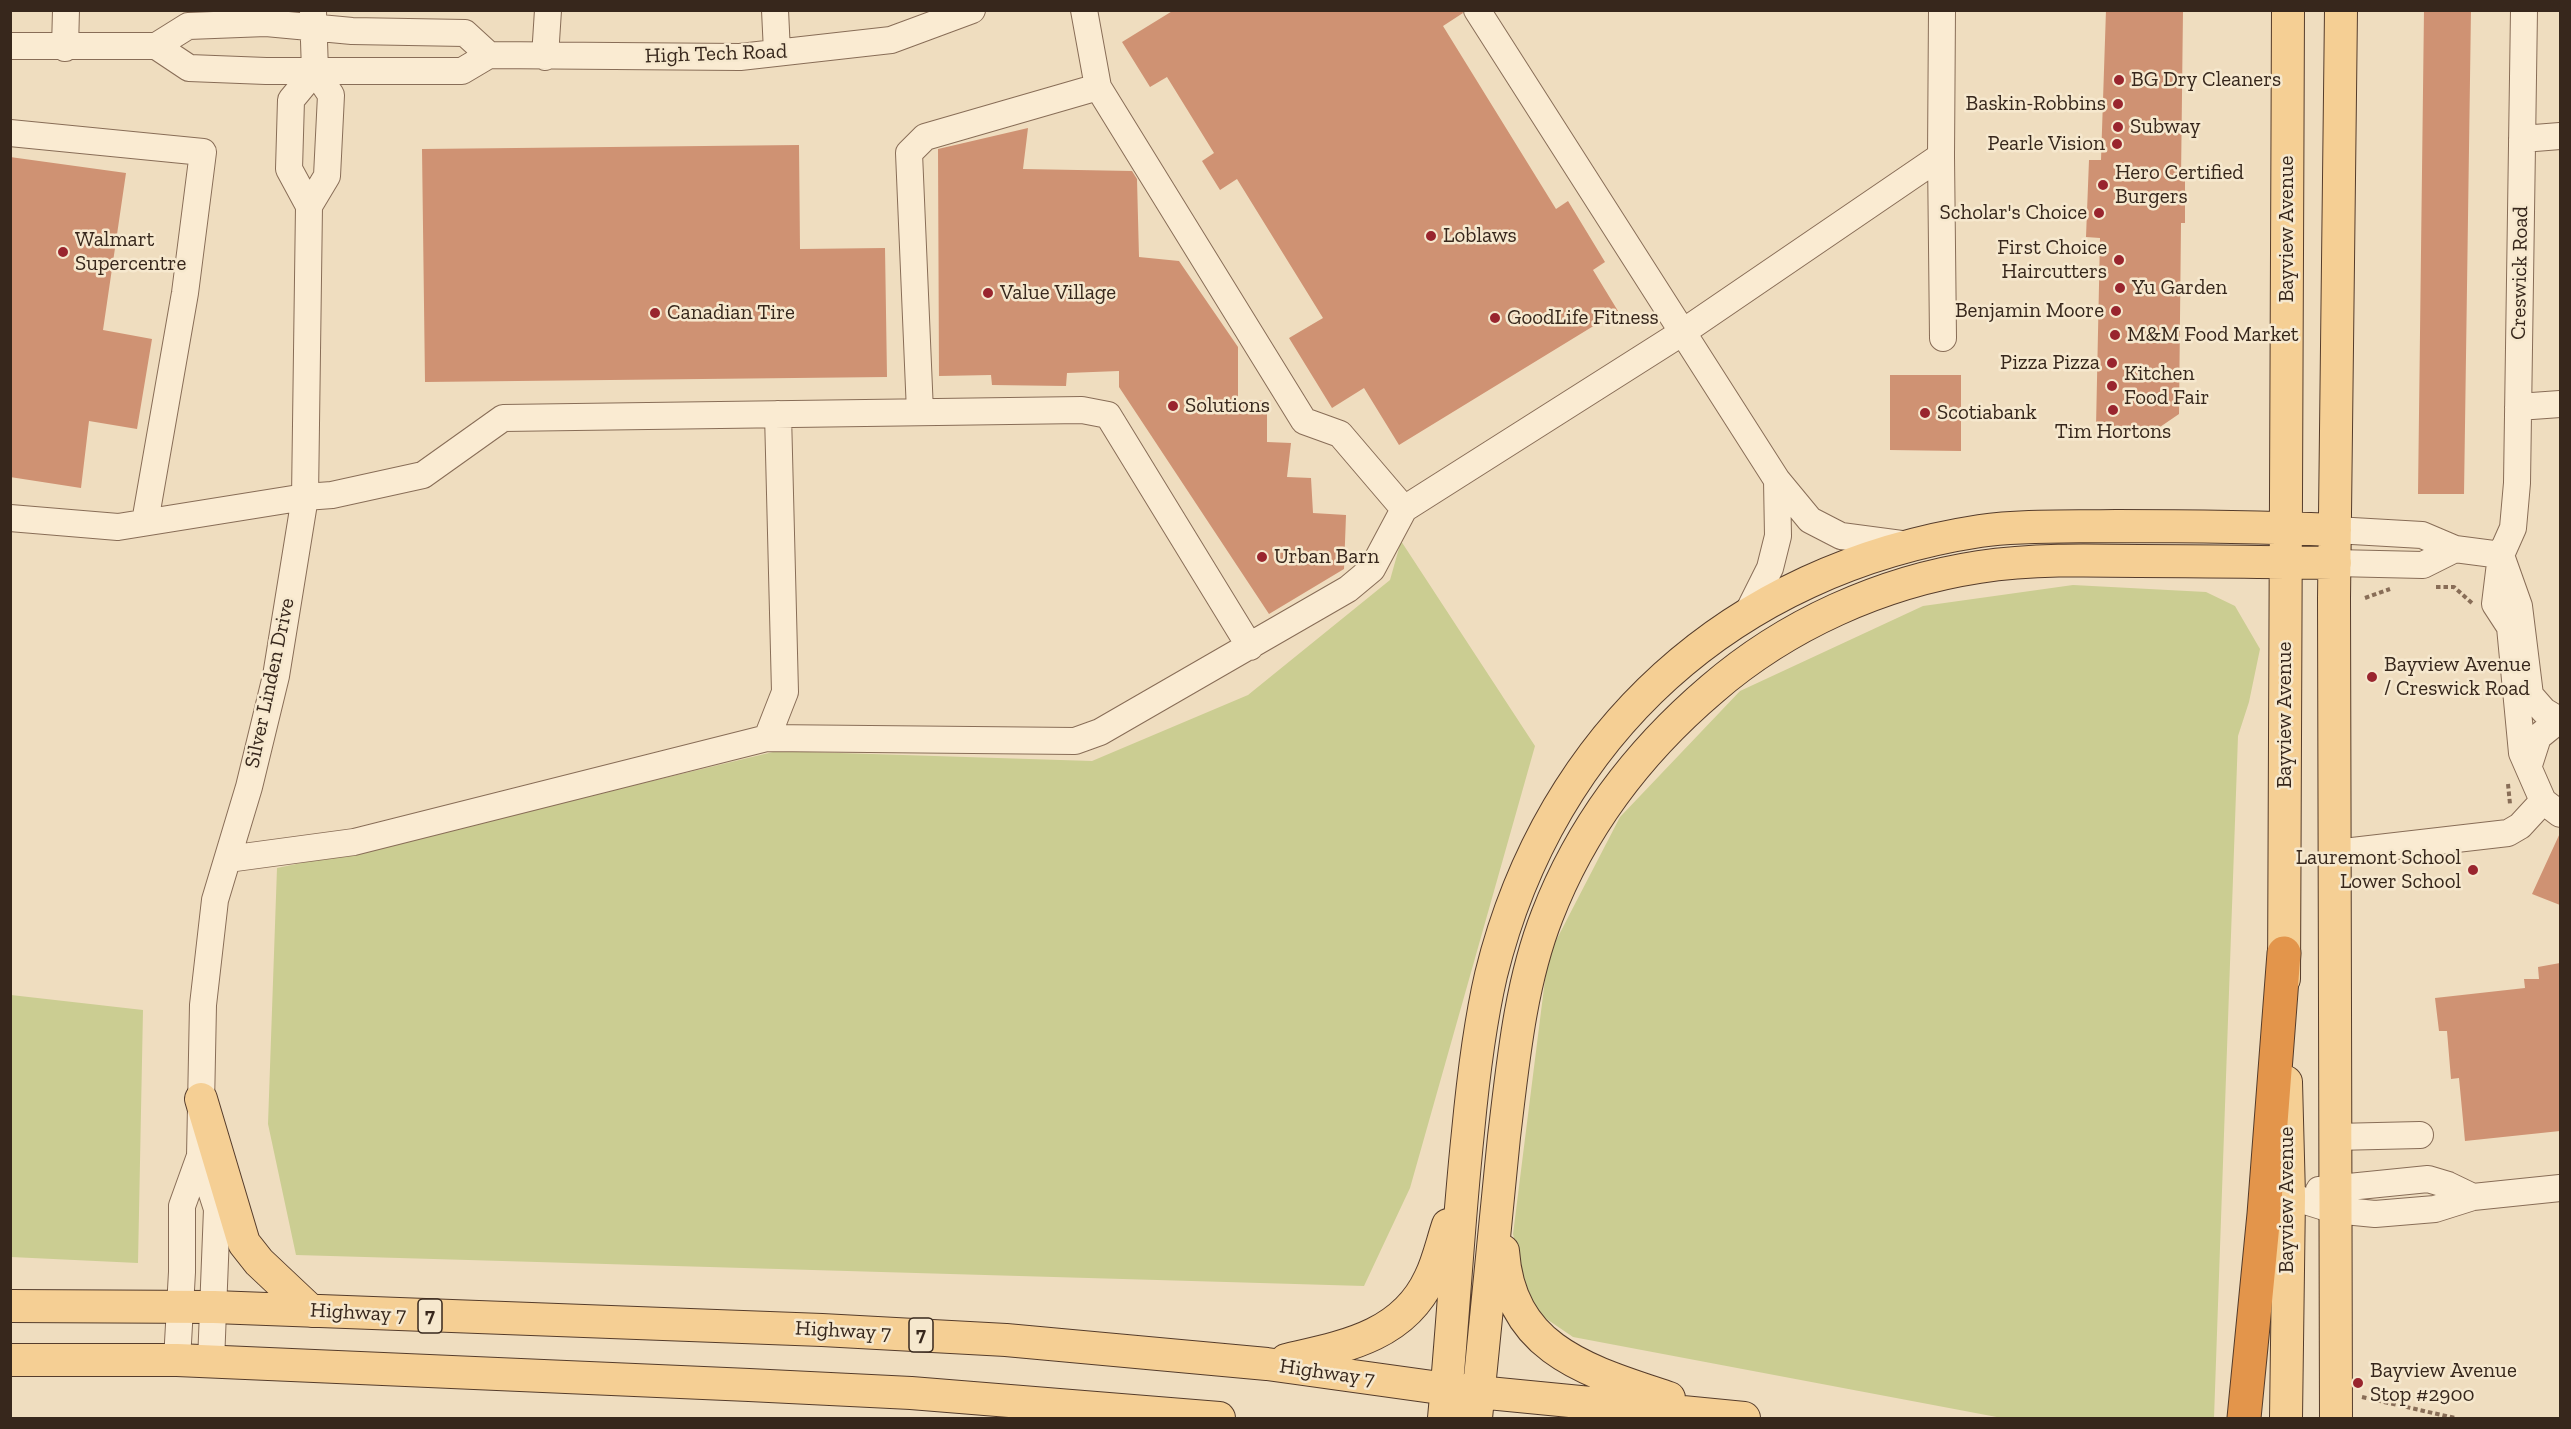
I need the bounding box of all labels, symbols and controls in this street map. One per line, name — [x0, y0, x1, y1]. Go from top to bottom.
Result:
street label: High Tech Road — [644, 39, 788, 69]
place label: BG Dry Cleaners — [2131, 67, 2281, 93]
marker: BG Dry Cleaners — [2112, 73, 2126, 87]
place label: Baskin-Robbins — [1966, 91, 2106, 117]
marker: Baskin-Robbins — [2111, 97, 2125, 111]
place label: Subway — [2130, 114, 2201, 140]
marker: Subway — [2111, 120, 2125, 134]
place label: Pearle Vision — [1988, 131, 2105, 157]
marker: Pearle Vision — [2110, 137, 2124, 151]
street label: Bayview Avenue — [2274, 156, 2300, 302]
place label: Hero Certified Burgers — [2115, 160, 2244, 210]
marker: Hero Certified Burgers — [2096, 178, 2110, 192]
place label: Scholar's Choice — [1939, 200, 2087, 226]
marker: Scholar's Choice — [2092, 206, 2106, 220]
street label: Creswick Road — [2506, 206, 2534, 340]
place label: Loblaws — [1443, 223, 1517, 249]
place label: Walmart Supercentre — [75, 227, 186, 277]
marker: Loblaws — [1424, 229, 1438, 243]
place label: First Choice Haircutters — [1997, 235, 2107, 285]
marker: Walmart Supercentre — [56, 245, 70, 259]
marker: First Choice Haircutters — [2112, 253, 2126, 267]
place label: Yu Garden — [2132, 275, 2227, 301]
place label: Value Village — [1000, 280, 1116, 306]
marker: Yu Garden — [2113, 281, 2127, 295]
marker: Value Village — [981, 286, 995, 300]
place label: Benjamin Moore — [1955, 298, 2104, 324]
place label: Canadian Tire — [667, 300, 795, 326]
marker: Benjamin Moore — [2109, 304, 2123, 318]
place label: GoodLife Fitness — [1507, 305, 1659, 331]
marker: Canadian Tire — [648, 306, 662, 320]
marker: GoodLife Fitness — [1488, 311, 1502, 325]
place label: M&M Food Market — [2127, 322, 2299, 348]
marker: M&M Food Market — [2108, 328, 2122, 342]
place label: Pizza Pizza — [2000, 350, 2100, 376]
marker: Pizza Pizza — [2105, 356, 2119, 370]
place label: Kitchen Food Fair — [2124, 361, 2209, 411]
marker: Kitchen Food Fair — [2105, 379, 2119, 393]
place label: Solutions — [1185, 393, 1270, 419]
marker: Solutions — [1166, 399, 1180, 413]
place label: Scotiabank — [1937, 400, 2037, 426]
marker: Tim Hortons — [2106, 403, 2120, 417]
marker: Scotiabank — [1918, 406, 1932, 420]
place label: Tim Hortons — [2055, 419, 2171, 445]
place label: Urban Barn — [1274, 544, 1379, 570]
marker: Urban Barn — [1255, 550, 1269, 564]
street label: Silver Linden Drive — [240, 596, 300, 770]
street label: Bayview Avenue — [2272, 642, 2298, 788]
place label: Bayview Avenue / Creswick Road — [2384, 652, 2531, 702]
marker: Bayview Avenue / Creswick Road — [2365, 670, 2379, 684]
place label: Lauremont School Lower School — [2296, 845, 2461, 895]
marker: Lauremont School Lower School — [2466, 863, 2480, 877]
street label: Bayview Avenue — [2274, 1127, 2300, 1273]
street label: Highway 7 — [310, 1298, 406, 1328]
road number: 7 — [418, 1299, 442, 1333]
street label: Highway 7 — [795, 1316, 891, 1346]
road number: 7 — [909, 1318, 933, 1352]
street label: Highway 7 — [1278, 1354, 1376, 1392]
place label: Bayview Avenue Stop #2900 — [2370, 1358, 2517, 1408]
marker: Bayview Avenue Stop #2900 — [2351, 1376, 2365, 1390]

